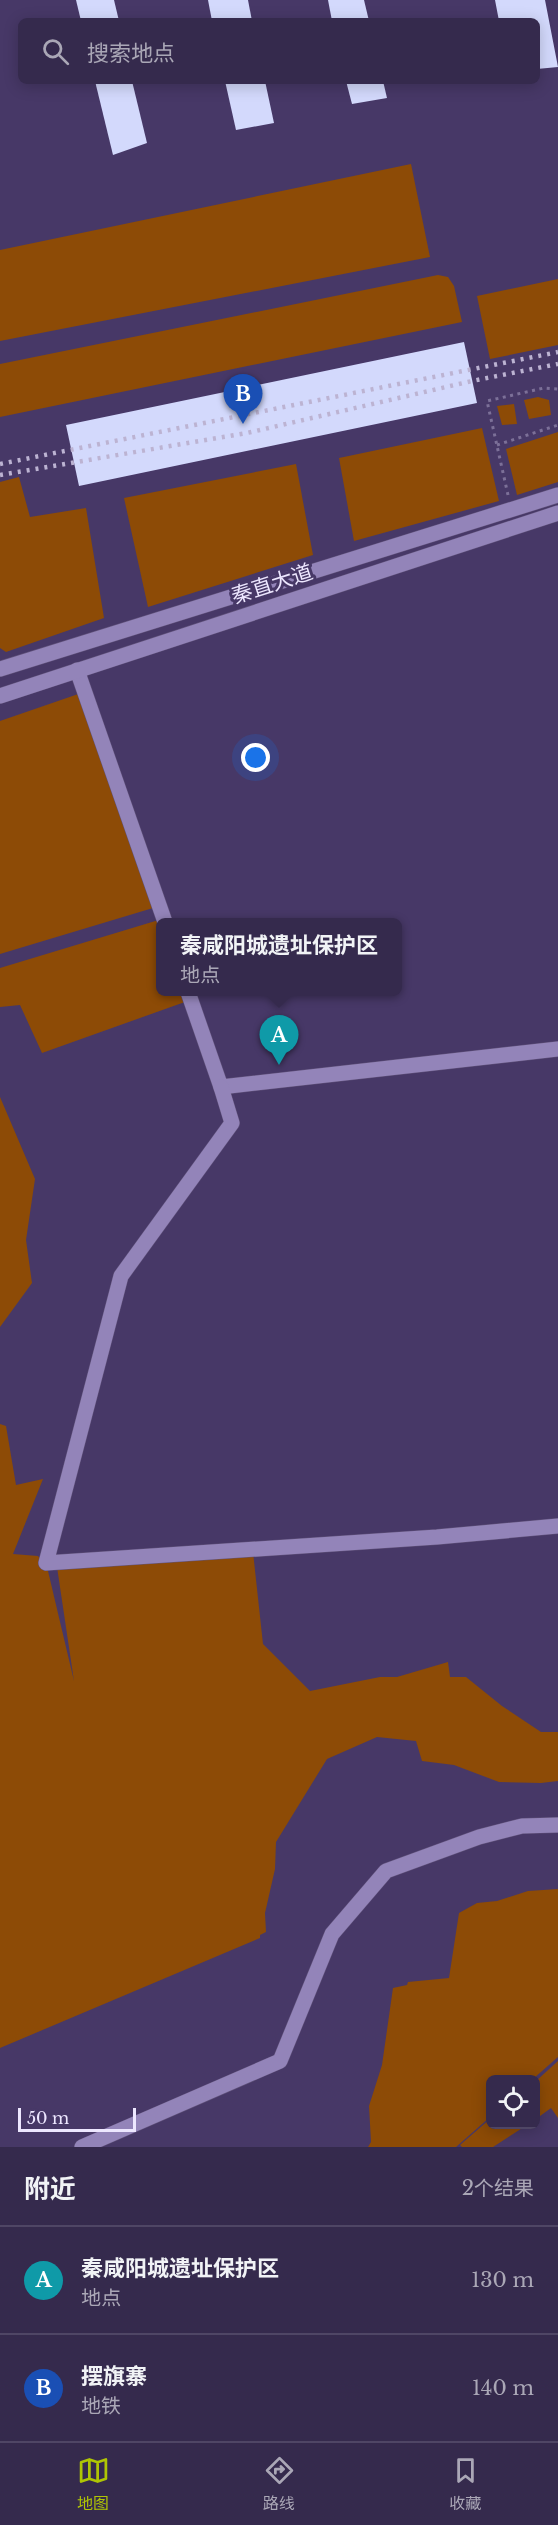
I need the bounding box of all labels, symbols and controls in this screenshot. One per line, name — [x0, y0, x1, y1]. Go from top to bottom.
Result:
search box — [18, 18, 540, 84]
icon: search — [39, 35, 72, 68]
text: 搜索地点 — [87, 40, 175, 67]
pin: B — [224, 374, 262, 424]
street label: 秦直大道 — [228, 559, 316, 609]
your location — [241, 743, 270, 772]
popup — [156, 918, 402, 996]
text: 秦咸阳城遗址保护区 — [180, 932, 378, 959]
text: 地点 — [180, 963, 220, 987]
pin: A — [260, 1016, 298, 1065]
map controls — [486, 2075, 540, 2129]
button: locate — [486, 2075, 540, 2129]
scale bar — [18, 2105, 136, 2132]
text: 50 m — [27, 2108, 69, 2128]
text: 附近 — [24, 2173, 76, 2205]
text: 2个结果 — [462, 2176, 534, 2200]
text: 秦咸阳城遗址保护区 — [81, 2255, 279, 2282]
text: A — [35, 2268, 52, 2292]
text: 130 m — [471, 2268, 534, 2292]
text: 地点 — [81, 2286, 121, 2310]
text: 摆旗寨 — [81, 2363, 147, 2390]
text: B — [36, 2376, 51, 2400]
text: 140 m — [472, 2376, 534, 2400]
text: 地铁 — [81, 2394, 121, 2418]
tab: 地图 — [77, 2454, 110, 2514]
tab: 路线 — [263, 2454, 296, 2514]
tab: 收藏 — [449, 2454, 482, 2514]

